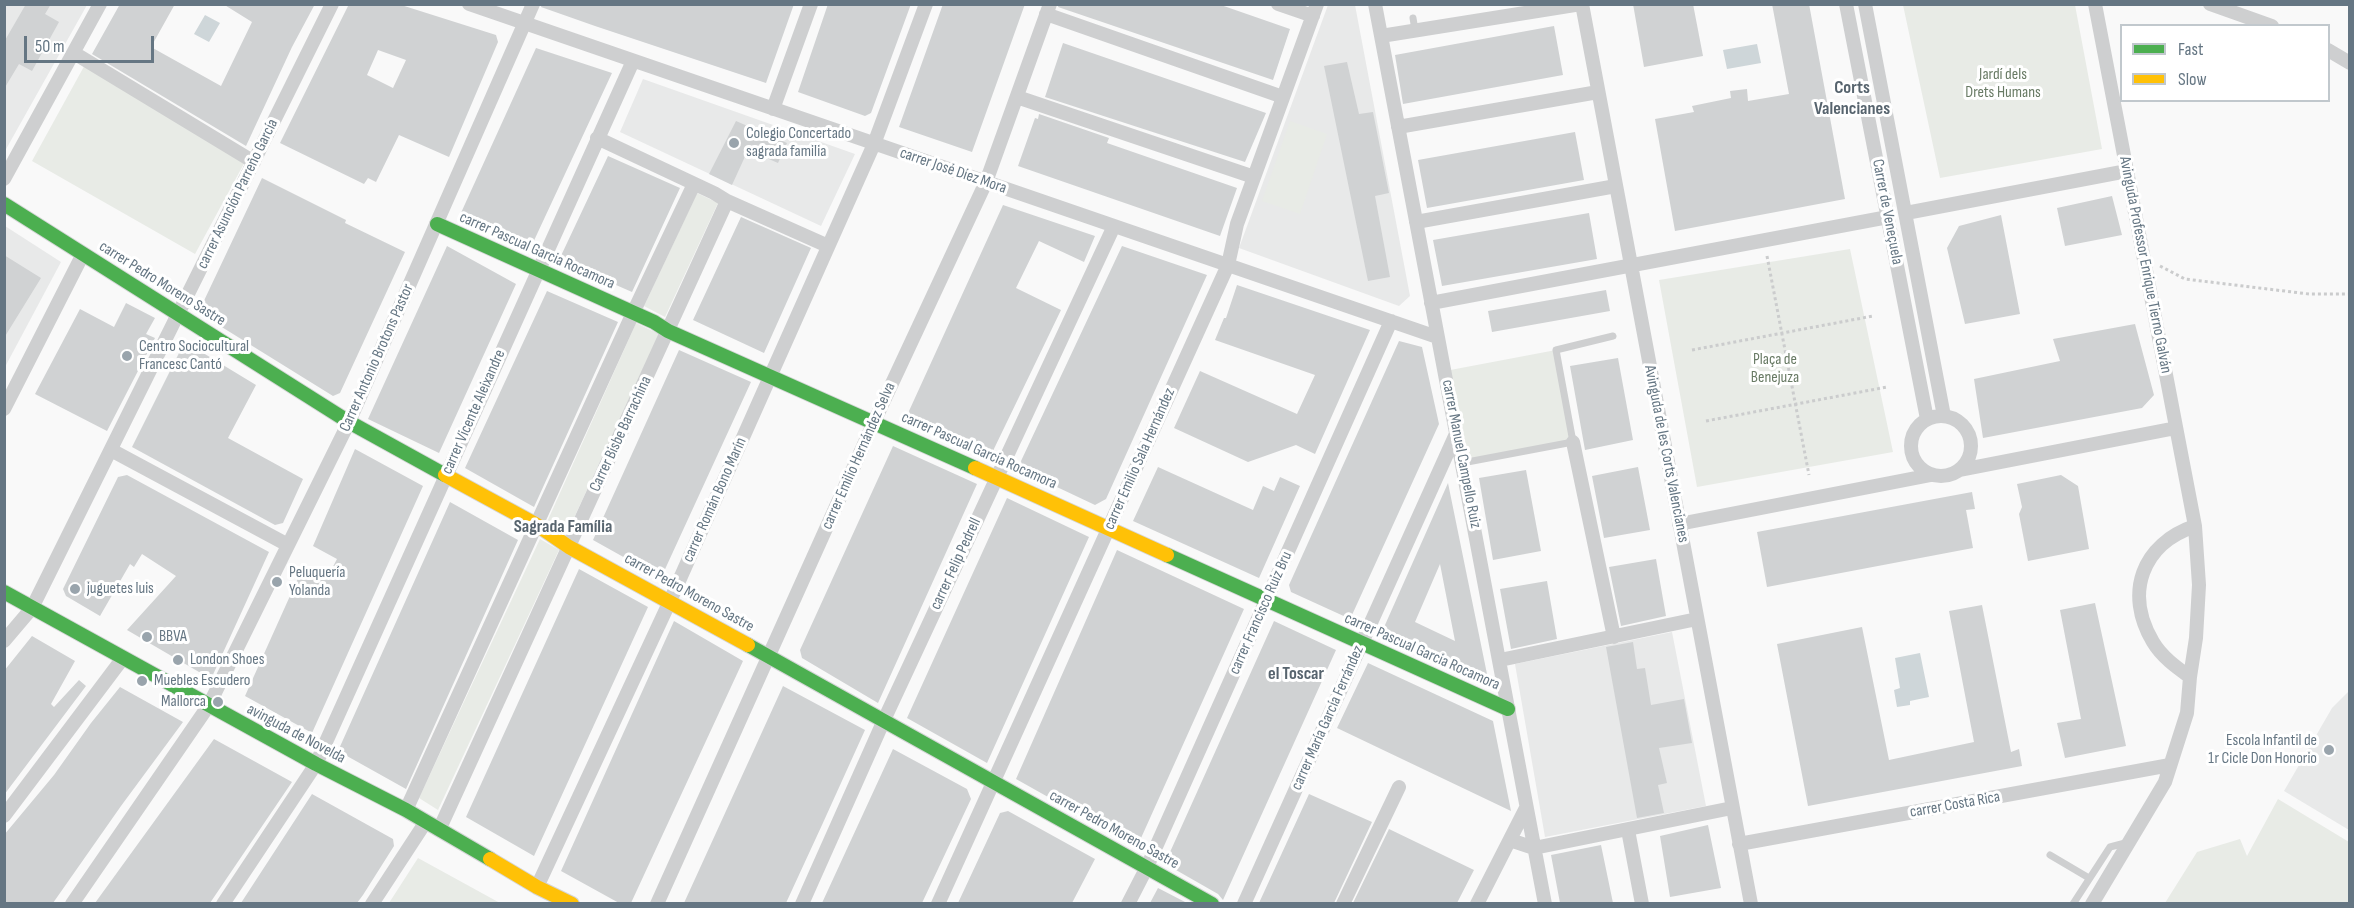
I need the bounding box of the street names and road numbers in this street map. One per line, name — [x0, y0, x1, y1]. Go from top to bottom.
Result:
street label: carrer Asunción Parreño García — [193, 116, 283, 272]
street label: carrer José Díez Mora — [897, 144, 1009, 198]
street label: Avinguda Professor Enrique Tierno Galván — [2115, 155, 2175, 375]
street label: Carrer de Veneçuela — [1867, 158, 1907, 266]
street label: carrer Pascual Garcia Rocamora — [456, 208, 618, 294]
street label: carrer Pedro Moreno Sastre — [95, 237, 229, 331]
street label: Carrer Antonio Brotons Pastor — [336, 281, 418, 435]
street label: carrer Vicente Aleixandre — [438, 347, 510, 477]
street label: Avinguda de les Corts Valencianes — [1639, 364, 1693, 544]
street label: Carrer Bisbe Barrachina — [586, 373, 656, 495]
street label: carrer Manuel Campello Ruiz — [1437, 378, 1485, 530]
street label: carrer Emilio Hernández Selva — [818, 380, 900, 532]
street label: carrer Emilio Sala Hernández — [1100, 385, 1180, 533]
street label: carrer Pascual Garcia Rocamora — [898, 408, 1060, 494]
street label: carrer Román Bono Marín — [679, 435, 751, 565]
street label: carrer Felip Pedrell — [926, 515, 986, 613]
street label: carrer Pedro Moreno Sastre — [621, 549, 757, 637]
street label: carrer Francisco Ruiz Bru — [1225, 549, 1297, 677]
street label: carrer Pascual Garcia Rocamora — [1341, 609, 1503, 695]
street label: carrer María García Ferrández — [1287, 643, 1369, 793]
street label: avinguda de Novelda — [243, 700, 349, 768]
street label: carrer Pedro Moreno Sastre — [1046, 786, 1182, 874]
street label: carrer Costa Rica — [1908, 788, 2002, 822]

